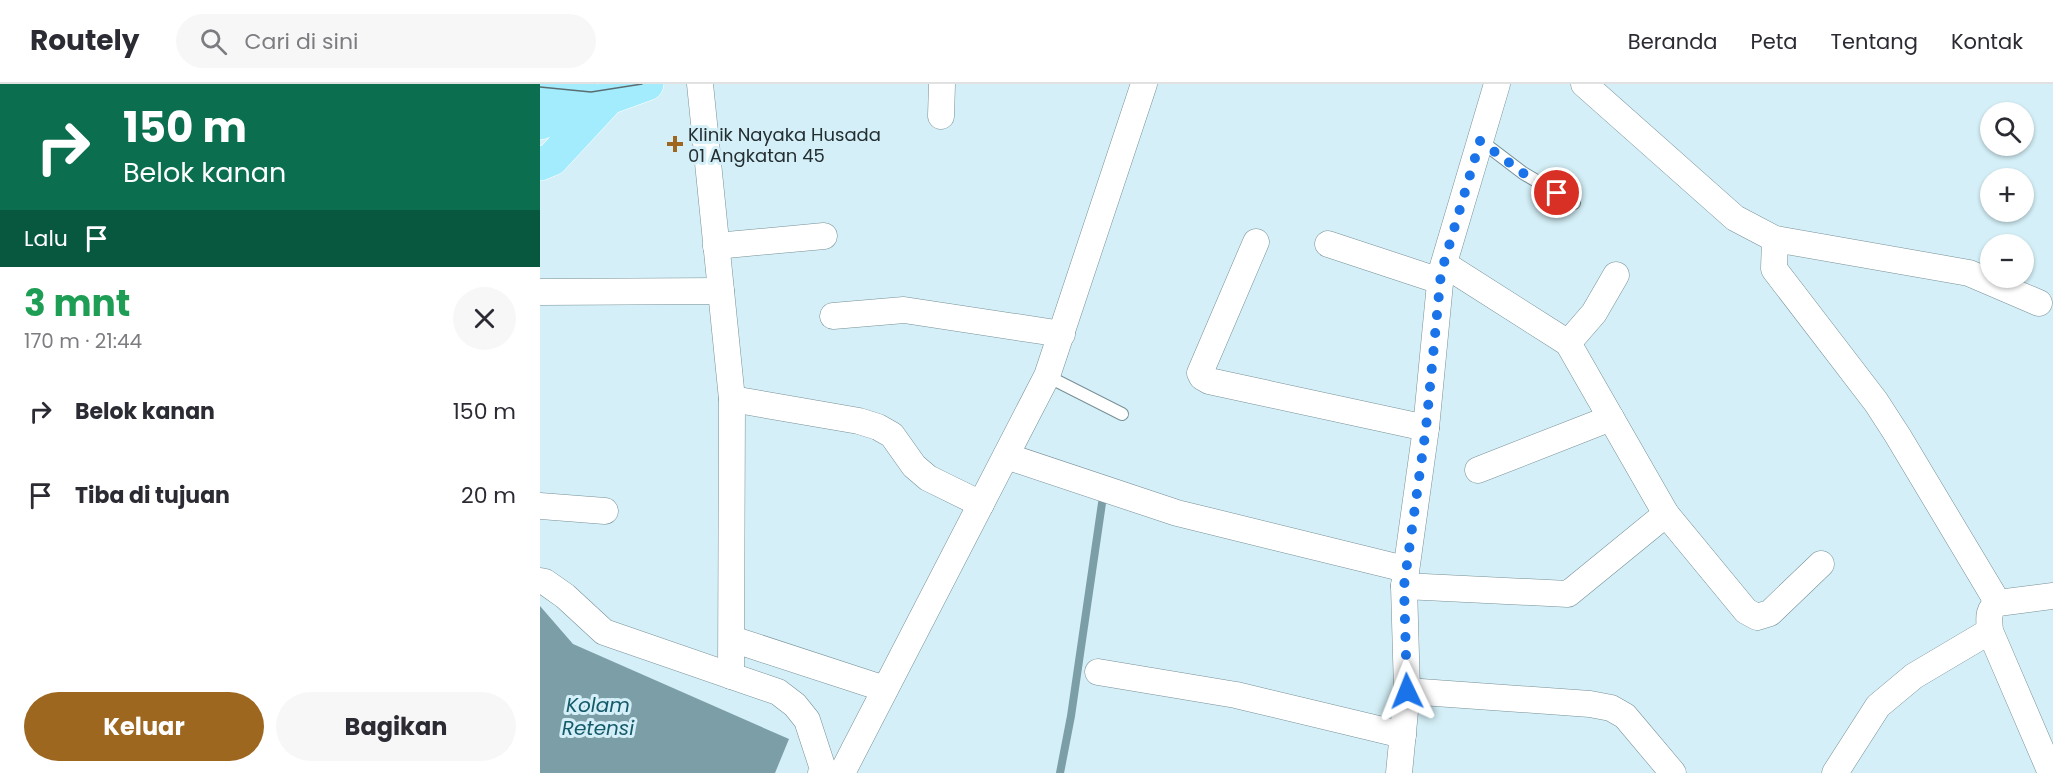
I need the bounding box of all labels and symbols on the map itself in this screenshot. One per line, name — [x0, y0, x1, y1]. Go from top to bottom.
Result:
place label: Klinik Nayaka Husada 01 Angkatan 45 — [688, 122, 881, 168]
marker: Klinik Nayaka Husada 01 Angkatan 45 — [666, 135, 684, 153]
pin — [1531, 167, 1582, 218]
position arrow — [1375, 659, 1439, 723]
water label: Kolam Retensi — [562, 691, 635, 742]

